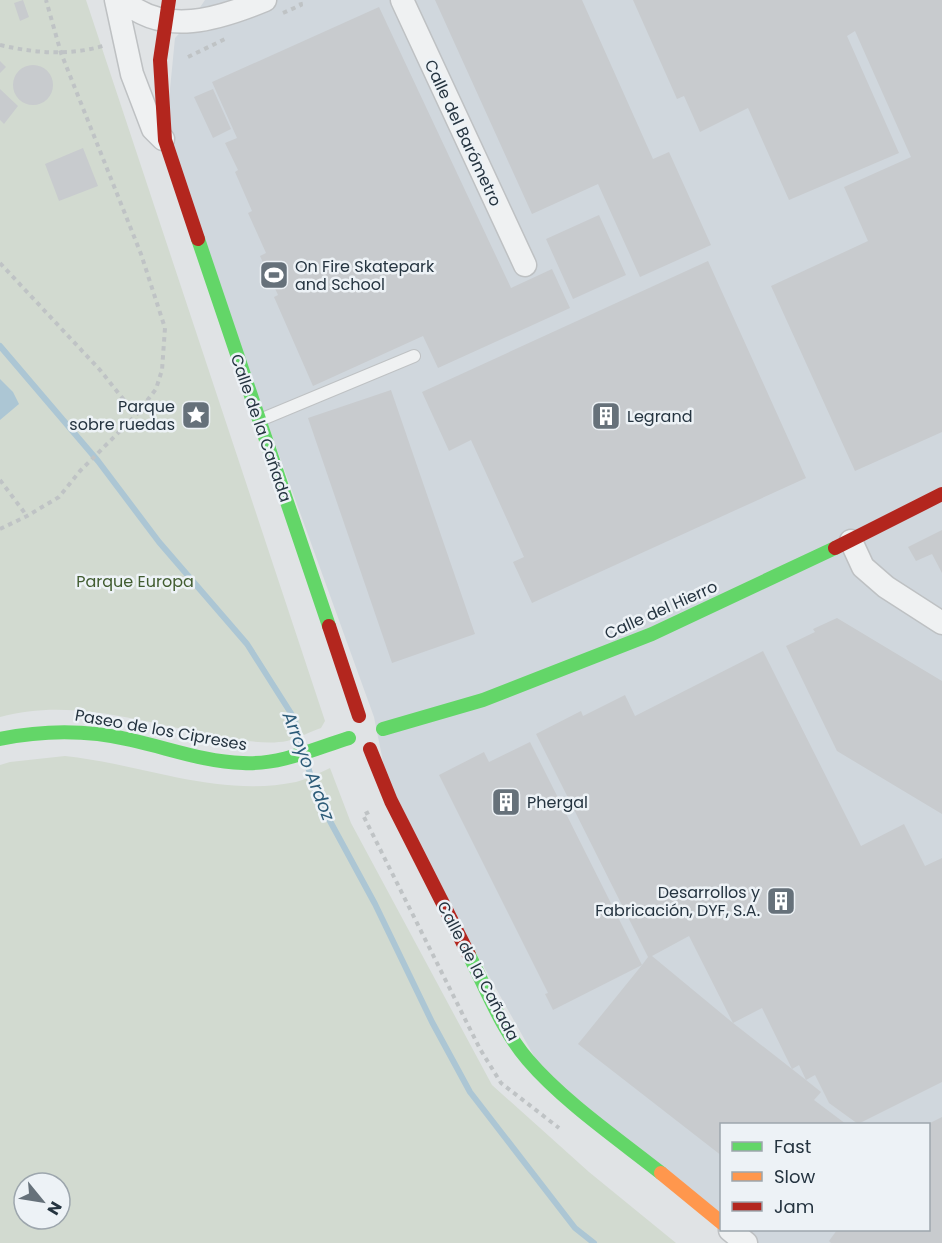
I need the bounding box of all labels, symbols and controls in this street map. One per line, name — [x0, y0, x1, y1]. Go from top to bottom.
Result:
street label: Calle del Barómetro — [419, 56, 507, 210]
place label: On Fire Skatepark and School — [295, 255, 435, 296]
sports icon: On Fire Skatepark and School — [258, 259, 290, 291]
street label: Calle de la Cañada — [225, 351, 297, 505]
place label: Parque sobre ruedas — [69, 395, 175, 436]
place icon: Parque sobre ruedas — [180, 399, 212, 431]
building icon: Legrand — [590, 400, 622, 432]
place label: Legrand — [627, 405, 693, 428]
park label: Parque Europa — [76, 570, 194, 593]
street label: Calle del Hierro — [601, 575, 721, 645]
street label: Paseo de los Cipreses — [73, 704, 249, 756]
water label: Arroyo Ardoz — [276, 707, 342, 825]
building icon: Phergal — [490, 786, 522, 818]
place label: Phergal — [527, 791, 588, 814]
place label: Desarrollos y Fabricación, DYF, S.A. — [595, 881, 760, 922]
building icon: Desarrollos y Fabricación, DYF, S.A. — [765, 885, 797, 917]
street label: Calle de la Cañada — [431, 897, 525, 1045]
legend — [720, 1123, 930, 1231]
text: Fast — [774, 1134, 811, 1159]
text: Slow — [774, 1164, 816, 1189]
north arrow — [12, 1171, 72, 1231]
text: Jam — [774, 1194, 814, 1219]
text: N — [42, 1197, 68, 1219]

